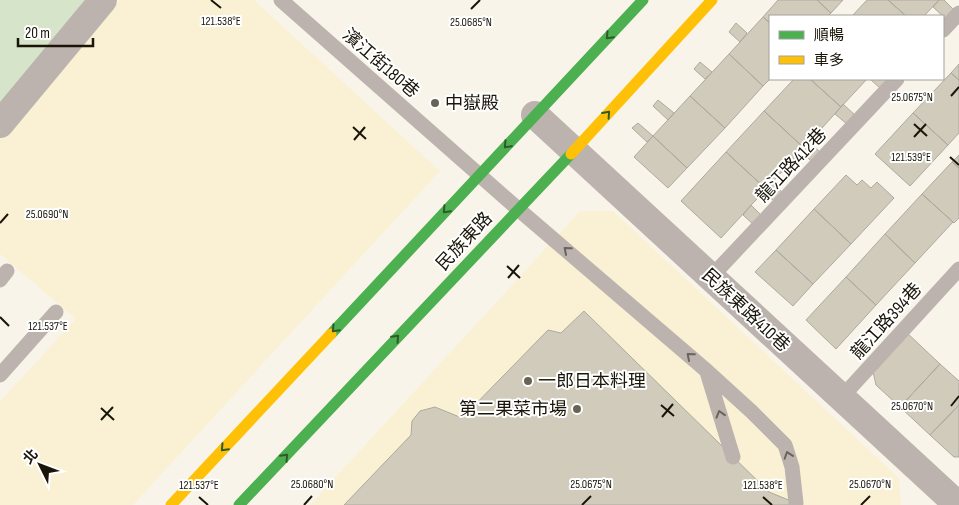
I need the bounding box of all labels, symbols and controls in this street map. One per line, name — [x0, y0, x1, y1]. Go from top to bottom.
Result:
text: 121.538°E — [201, 14, 241, 29]
scale bar — [18, 15, 92, 47]
text: 25.0685°N — [450, 15, 492, 30]
legend — [769, 15, 944, 80]
text: 20 m — [25, 24, 50, 43]
street label: 濱江街180巷 — [338, 25, 423, 102]
text: 順暢 — [814, 26, 844, 45]
one-way arrow — [606, 30, 615, 39]
text: 車多 — [814, 51, 844, 70]
text: 25.0675°N — [891, 90, 933, 105]
place label: 中嶽殿 — [445, 93, 499, 114]
marker: 中嶽殿 — [429, 97, 441, 109]
one-way arrow — [601, 111, 610, 120]
street label: 龍江路412巷 — [752, 124, 831, 207]
one-way arrow — [504, 139, 513, 148]
text: 121.539°E — [891, 150, 931, 165]
one-way arrow — [443, 205, 452, 214]
text: 25.0690°N — [26, 207, 68, 222]
street label: 民族東路 — [432, 208, 497, 275]
one-way arrow — [564, 247, 573, 256]
street label: 民族東路410巷 — [698, 265, 794, 356]
street label: 龍江路394巷 — [847, 279, 926, 364]
text: 121.537°E — [28, 319, 68, 334]
one-way arrow — [332, 323, 341, 332]
one-way arrow — [390, 335, 399, 344]
one-way arrow — [687, 354, 696, 362]
place label: 一郎日本料理 — [538, 371, 646, 392]
marker: 一郎日本料理 — [522, 375, 534, 387]
place label: 第二果菜市場 — [459, 399, 567, 420]
text: 25.0670°N — [891, 399, 933, 414]
marker: 第二果菜市場 — [571, 403, 583, 415]
one-way arrow — [715, 410, 725, 418]
north arrow — [15, 440, 65, 490]
one-way arrow — [221, 442, 230, 451]
text: 北 — [20, 446, 42, 468]
one-way arrow — [784, 451, 794, 459]
one-way arrow — [279, 453, 288, 462]
text: 25.0680°N — [291, 477, 333, 492]
text: 25.0675°N — [570, 477, 612, 492]
text: 25.0670°N — [849, 477, 891, 492]
text: 121.537°E — [179, 478, 219, 493]
text: 121.538°E — [743, 478, 783, 493]

